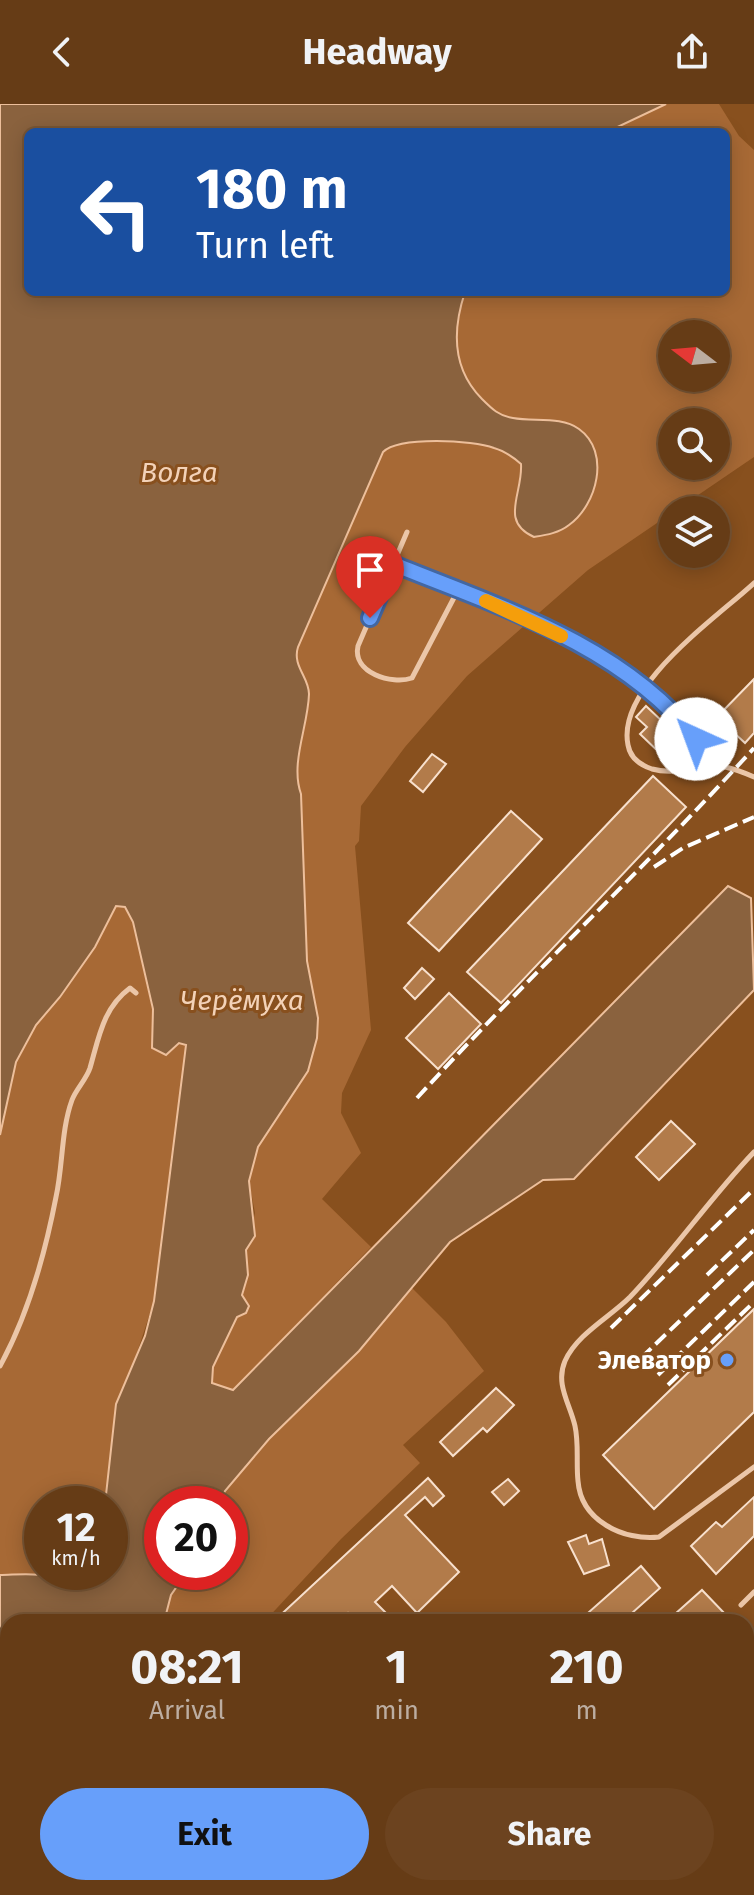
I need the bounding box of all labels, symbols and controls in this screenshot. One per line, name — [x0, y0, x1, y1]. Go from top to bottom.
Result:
icon: back — [40, 30, 84, 74]
text: Headway — [302, 30, 452, 74]
icon: share — [670, 30, 714, 74]
text: 180 m — [196, 156, 348, 223]
icon: left — [64, 160, 168, 264]
text: Turn left — [196, 224, 334, 268]
north arrow — [658, 320, 730, 392]
map controls — [658, 320, 730, 568]
button: search — [658, 408, 730, 480]
water label: Волга — [140, 456, 218, 489]
button: layers — [658, 496, 730, 568]
pin — [336, 536, 404, 618]
icon: arrive — [348, 548, 392, 592]
position arrow — [654, 697, 738, 781]
water label: Черёмуха — [180, 984, 304, 1017]
place label: Элеватор — [598, 1345, 711, 1376]
marker: Элеватор — [718, 1351, 736, 1369]
speed limit sign: 20 — [144, 1486, 248, 1590]
text: 12 — [56, 1504, 96, 1552]
text: km/h — [51, 1546, 101, 1570]
text: 08:21 — [130, 1638, 244, 1696]
text: 1 — [386, 1638, 408, 1696]
text: 210 — [549, 1638, 624, 1696]
text: Arrival — [149, 1695, 225, 1726]
text: min — [374, 1695, 419, 1726]
text: m — [575, 1695, 598, 1726]
button: Exit — [40, 1788, 369, 1880]
button: Share — [385, 1788, 714, 1880]

